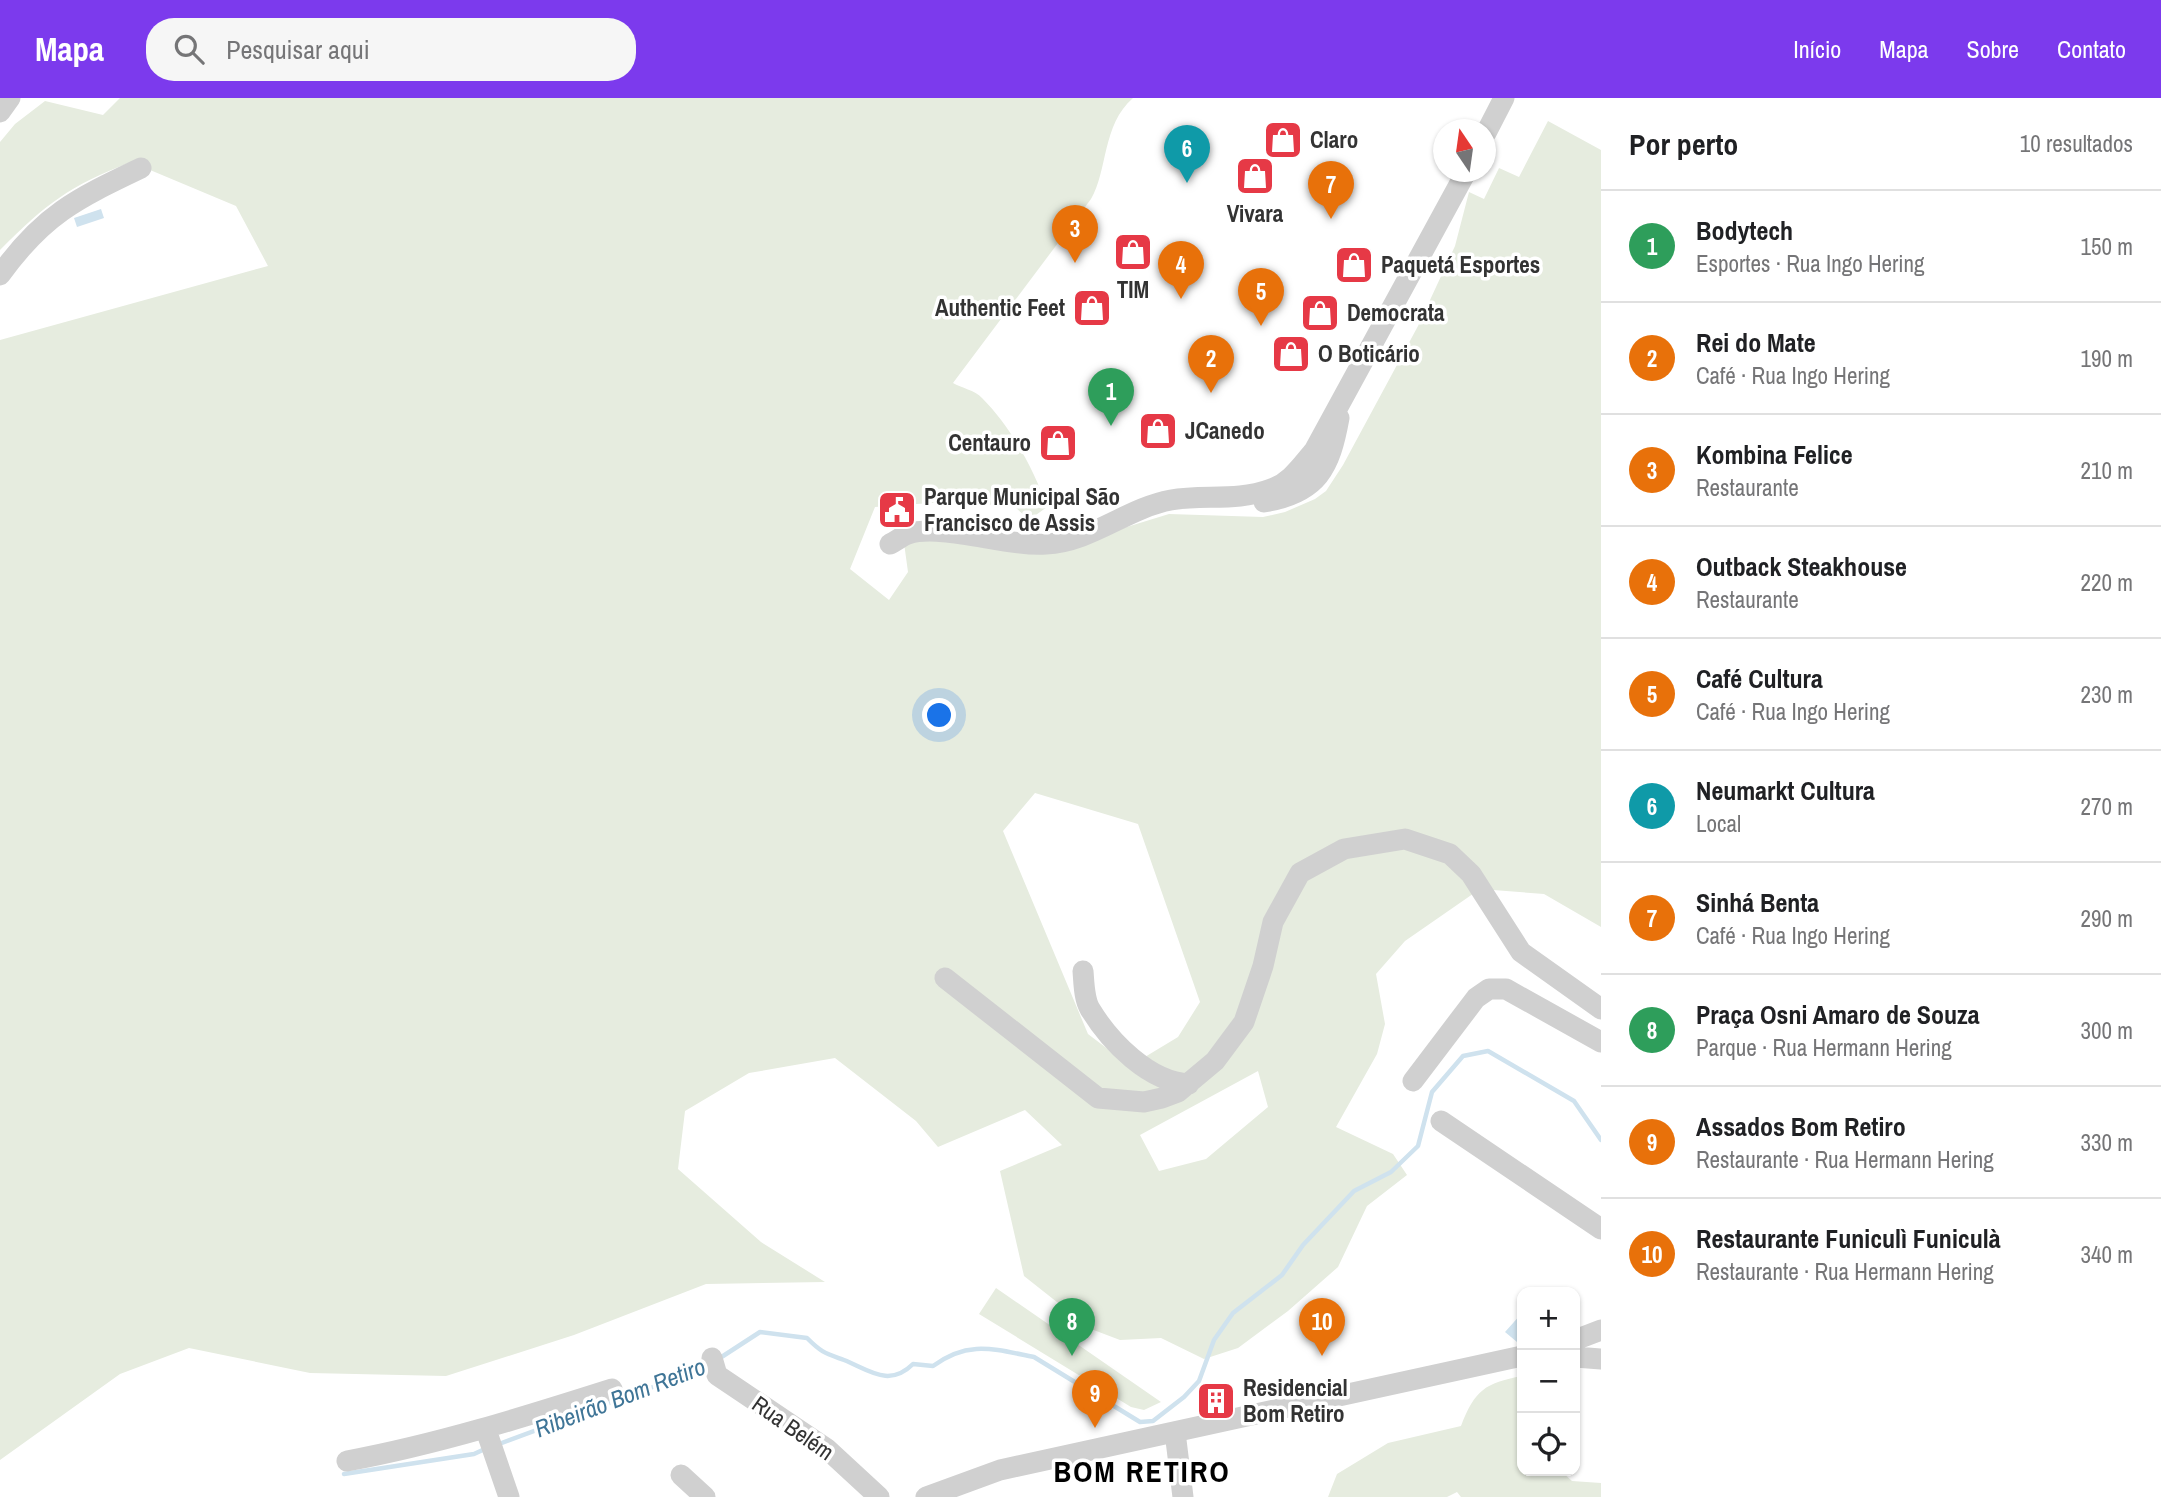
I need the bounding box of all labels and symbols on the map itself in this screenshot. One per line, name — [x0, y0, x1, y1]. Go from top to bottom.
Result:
shop icon: Claro — [1262, 119, 1304, 161]
north arrow — [1433, 119, 1496, 182]
place label: Claro — [1310, 124, 1358, 155]
pin: 6 — [1164, 125, 1210, 183]
shop icon: Vivara — [1234, 155, 1276, 197]
pin: 7 — [1308, 161, 1354, 219]
place label: Vivara — [1227, 198, 1284, 229]
pin: 3 — [1052, 205, 1098, 263]
shop icon: TIM — [1112, 231, 1154, 273]
pin: 4 — [1158, 241, 1204, 299]
shop icon: Paquetá Esportes — [1333, 244, 1375, 286]
place label: Paquetá Esportes — [1381, 249, 1540, 280]
pin: 5 — [1238, 268, 1284, 326]
place label: TIM — [1117, 274, 1149, 305]
shop icon: Authentic Feet — [1071, 287, 1113, 329]
place label: Authentic Feet — [935, 292, 1065, 323]
shop icon: Democrata — [1299, 292, 1341, 334]
place label: Democrata — [1347, 297, 1445, 328]
shop icon: O Boticário — [1270, 333, 1312, 375]
pin: 2 — [1188, 335, 1234, 393]
place label: O Boticário — [1318, 338, 1420, 369]
pin: 1 — [1088, 368, 1134, 426]
shop icon: JCanedo — [1137, 410, 1179, 452]
place label: JCanedo — [1185, 415, 1265, 446]
shop icon: Centauro — [1037, 422, 1079, 464]
place label: Centauro — [948, 427, 1031, 458]
place label: Parque Municipal São Francisco de Assis — [924, 481, 1120, 538]
public building icon: Parque Municipal São Francisco de Assis — [876, 489, 918, 531]
your location — [922, 698, 956, 732]
pin: 8 — [1049, 1298, 1095, 1356]
pin: 10 — [1299, 1298, 1345, 1356]
water label: Ribeirão Bom Retiro — [530, 1350, 710, 1444]
pin: 9 — [1072, 1370, 1118, 1428]
place label: Residencial Bom Retiro — [1243, 1372, 1348, 1429]
building icon: Residencial Bom Retiro — [1195, 1380, 1237, 1422]
street label: Rua Belém — [746, 1388, 840, 1467]
district label: BOM RETIRO — [1053, 1451, 1231, 1491]

